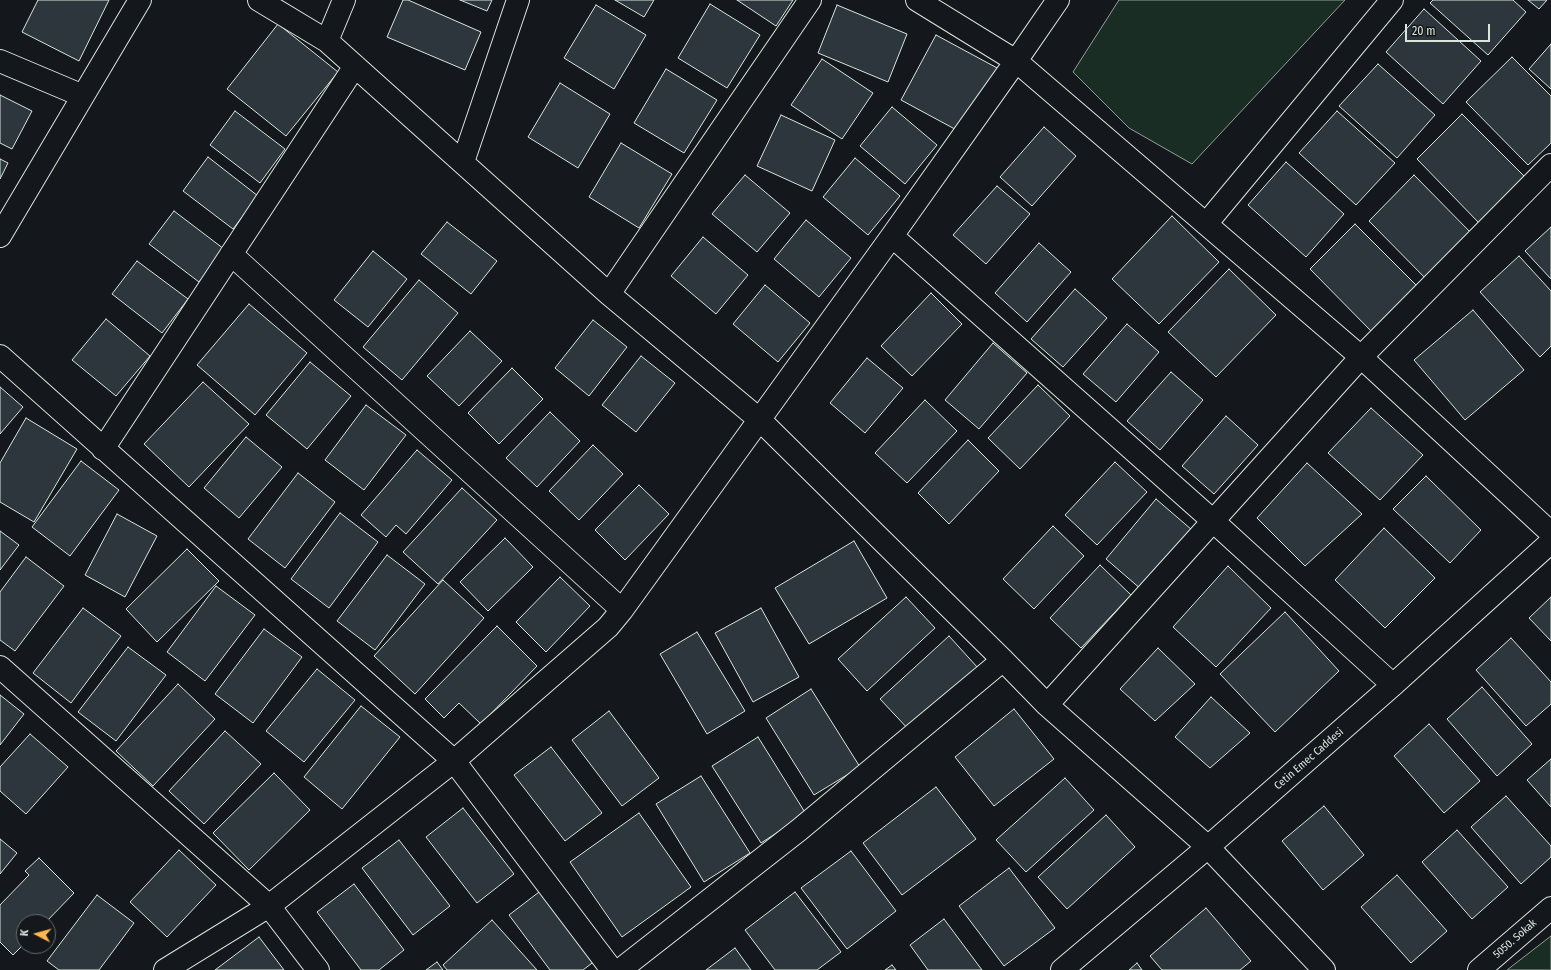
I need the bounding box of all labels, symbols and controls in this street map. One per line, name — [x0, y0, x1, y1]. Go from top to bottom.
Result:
scale bar — [1407, 16, 1492, 42]
text: 20 m — [1412, 24, 1436, 38]
street label: Cetin Emec Caddesi — [1272, 725, 1346, 793]
north arrow — [16, 914, 56, 954]
street label: 5050. Sokak — [1491, 917, 1539, 961]
text: K — [18, 929, 31, 937]

